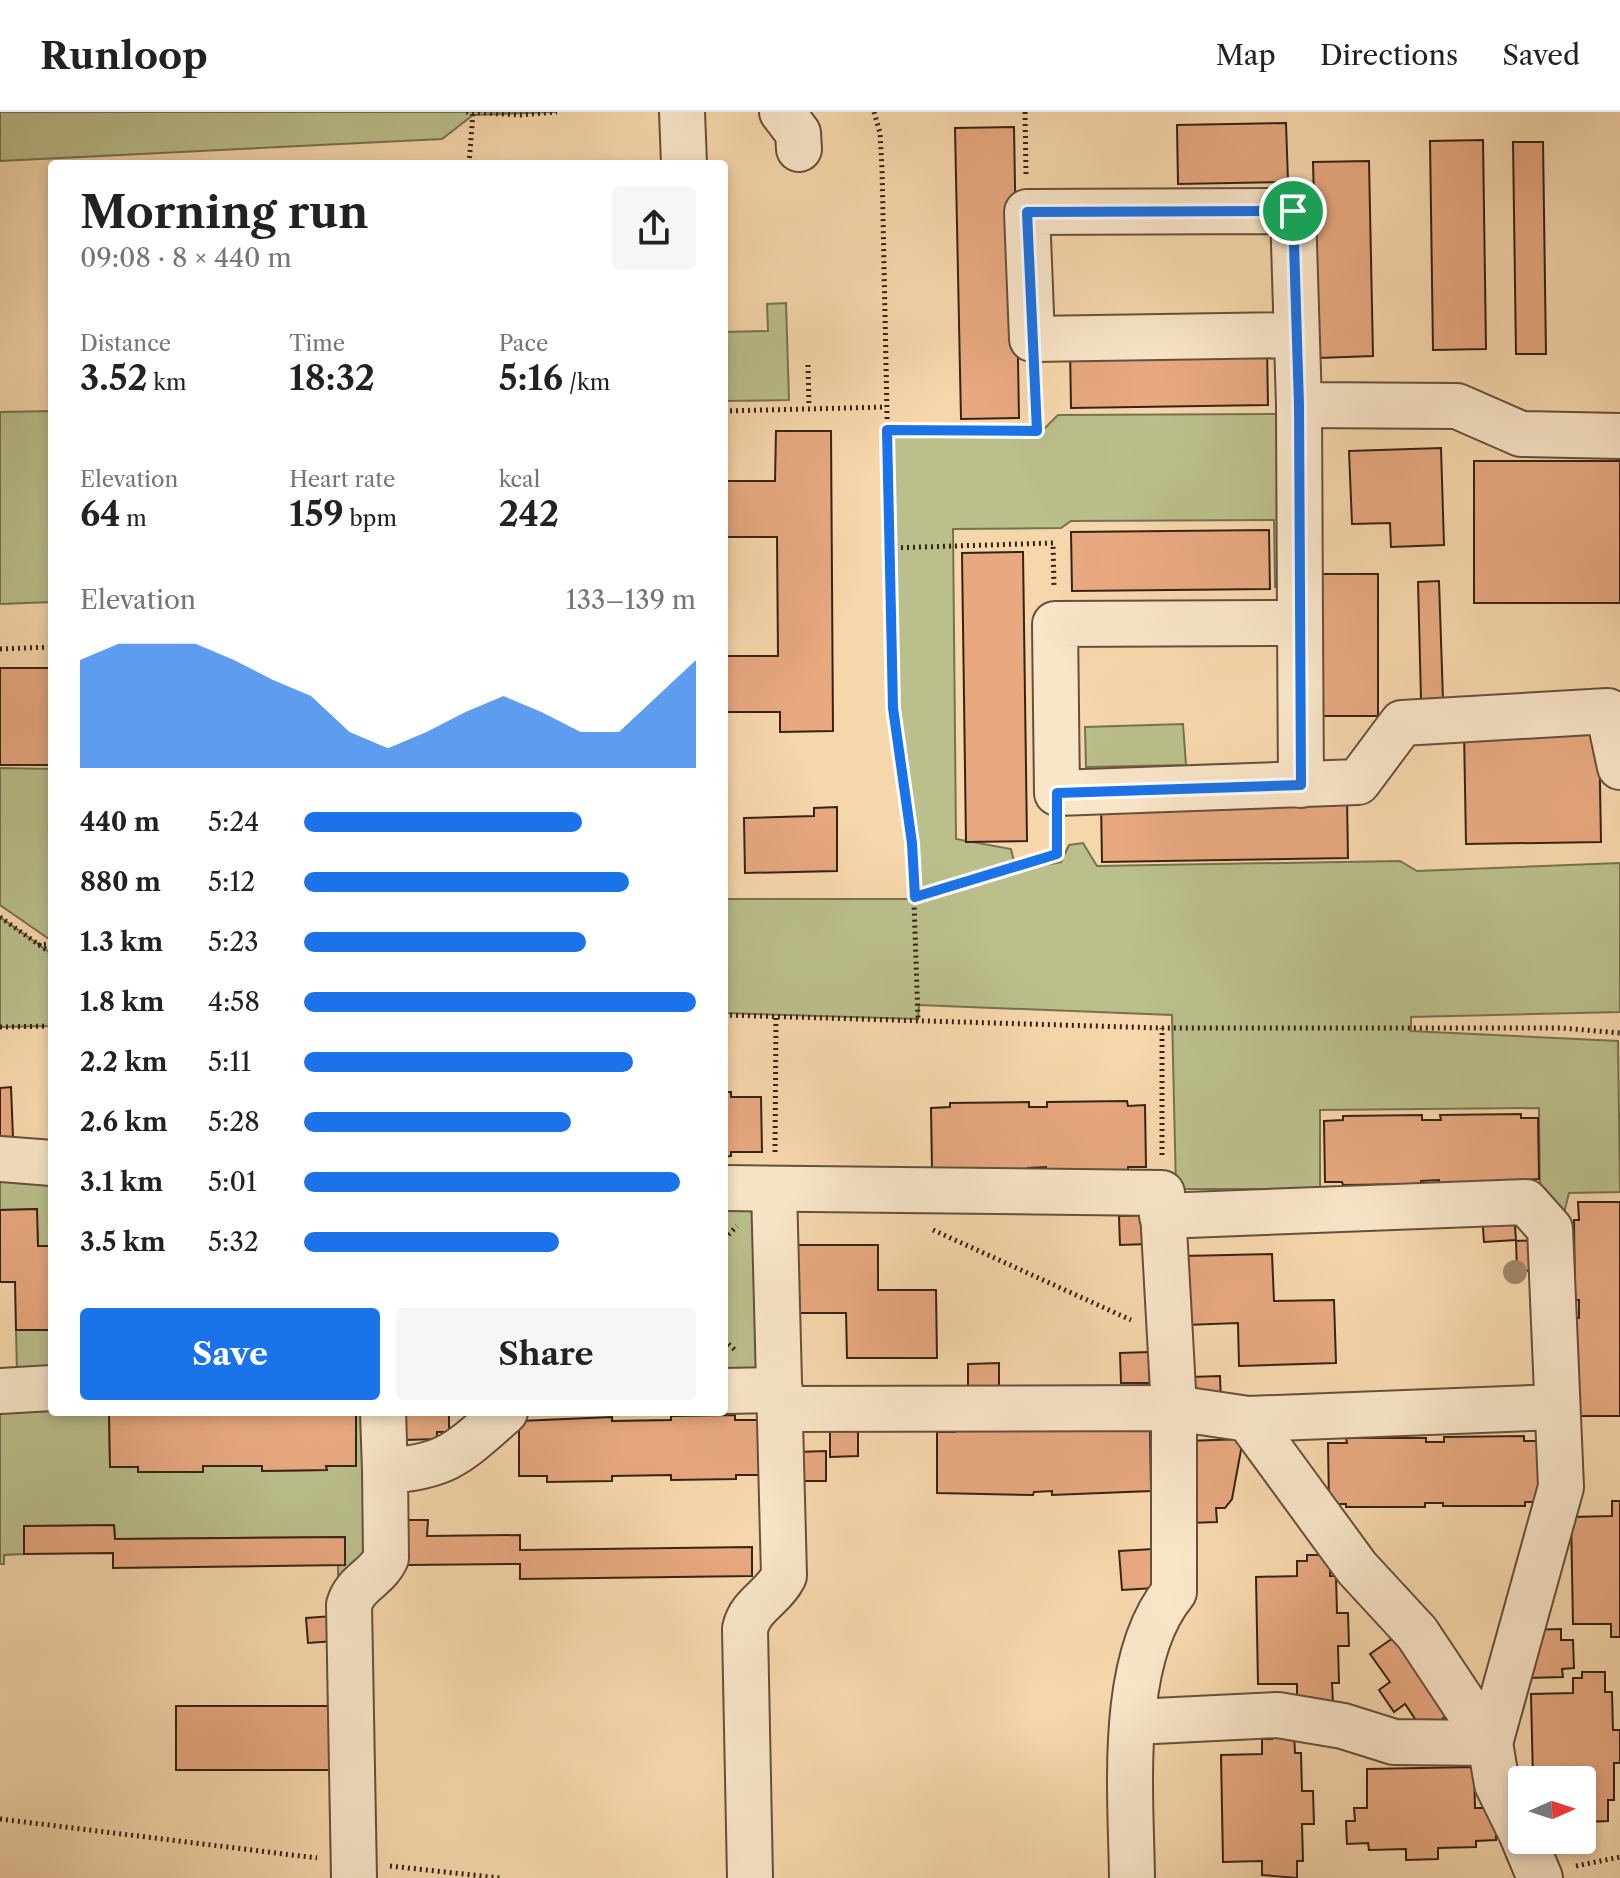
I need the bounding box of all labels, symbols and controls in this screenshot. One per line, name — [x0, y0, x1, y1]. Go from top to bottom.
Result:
text: Runloop — [40, 32, 208, 79]
text: Map — [1216, 38, 1276, 72]
text: Directions — [1320, 38, 1458, 72]
text: Saved — [1502, 38, 1580, 72]
pin — [1259, 177, 1327, 245]
text: Morning run — [80, 185, 369, 239]
button: share — [612, 186, 696, 270]
icon: arrive — [1271, 189, 1315, 233]
text: 09:08 · 8 × 440 m — [80, 242, 292, 274]
text: Distance — [80, 330, 171, 357]
text: Time — [289, 330, 345, 357]
text: Pace — [499, 330, 548, 357]
text: 3.52 — [80, 357, 147, 399]
text: 18:32 — [289, 357, 375, 399]
text: 5:16 — [499, 357, 563, 399]
text: km — [147, 369, 187, 396]
text: /km — [563, 369, 610, 396]
text: Elevation — [80, 466, 178, 493]
text: Heart rate — [289, 466, 395, 493]
text: kcal — [499, 466, 540, 493]
text: 64 — [80, 493, 120, 535]
text: 159 — [289, 493, 344, 535]
text: 242 — [499, 493, 559, 535]
text: m — [120, 505, 147, 532]
text: bpm — [344, 505, 397, 532]
text: Elevation — [80, 584, 196, 616]
text: 133–139 m — [566, 584, 696, 616]
text: 440 m — [80, 806, 160, 838]
text: 5:24 — [208, 806, 259, 838]
text: 880 m — [80, 866, 161, 898]
text: 5:12 — [208, 866, 255, 898]
text: 1.3 km — [80, 926, 163, 958]
text: 5:23 — [208, 926, 259, 958]
text: 1.8 km — [80, 986, 164, 1018]
text: 4:58 — [208, 986, 260, 1018]
text: 2.2 km — [80, 1046, 167, 1078]
text: 5:11 — [208, 1046, 251, 1078]
text: 2.6 km — [80, 1106, 168, 1138]
text: 5:28 — [208, 1106, 260, 1138]
text: 3.1 km — [80, 1166, 163, 1198]
text: 5:01 — [208, 1166, 257, 1198]
text: 3.5 km — [80, 1226, 166, 1258]
text: 5:32 — [208, 1226, 259, 1258]
button: Save — [80, 1308, 380, 1400]
button: Share — [396, 1308, 696, 1400]
north arrow — [1508, 1766, 1596, 1854]
map controls — [1508, 1766, 1596, 1854]

